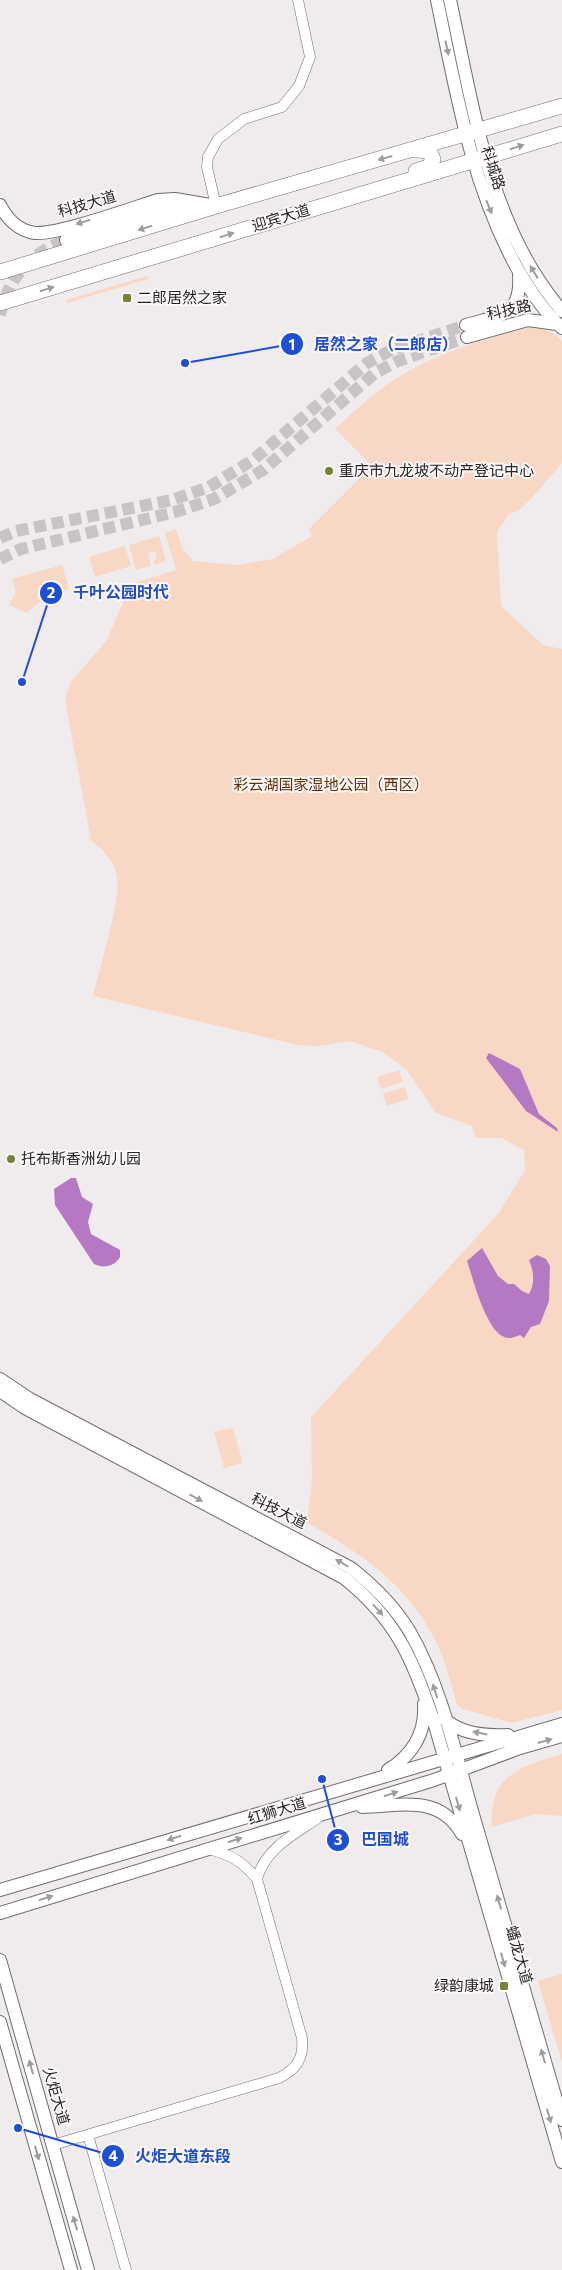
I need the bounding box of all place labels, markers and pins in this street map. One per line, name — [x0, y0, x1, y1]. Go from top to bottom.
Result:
place label: 二郎居然之家 — [137, 288, 227, 306]
marker: 二郎居然之家 — [121, 292, 133, 304]
callout: 居然之家（二郎店） — [279, 329, 468, 360]
place label: 重庆市九龙坡不动产登记中心 — [339, 461, 534, 479]
marker: 重庆市九龙坡不动产登记中心 — [323, 465, 335, 477]
callout: 千叶公园时代 — [38, 577, 179, 608]
place label: 托布斯香洲幼儿园 — [21, 1149, 141, 1167]
marker: 托布斯香洲幼儿园 — [5, 1153, 17, 1165]
callout: 巴国城 — [326, 1824, 419, 1855]
place label: 绿韵康城 — [434, 1976, 494, 1994]
marker: 绿韵康城 — [498, 1980, 510, 1992]
callout: 火炬大道东段 — [100, 2141, 241, 2172]

